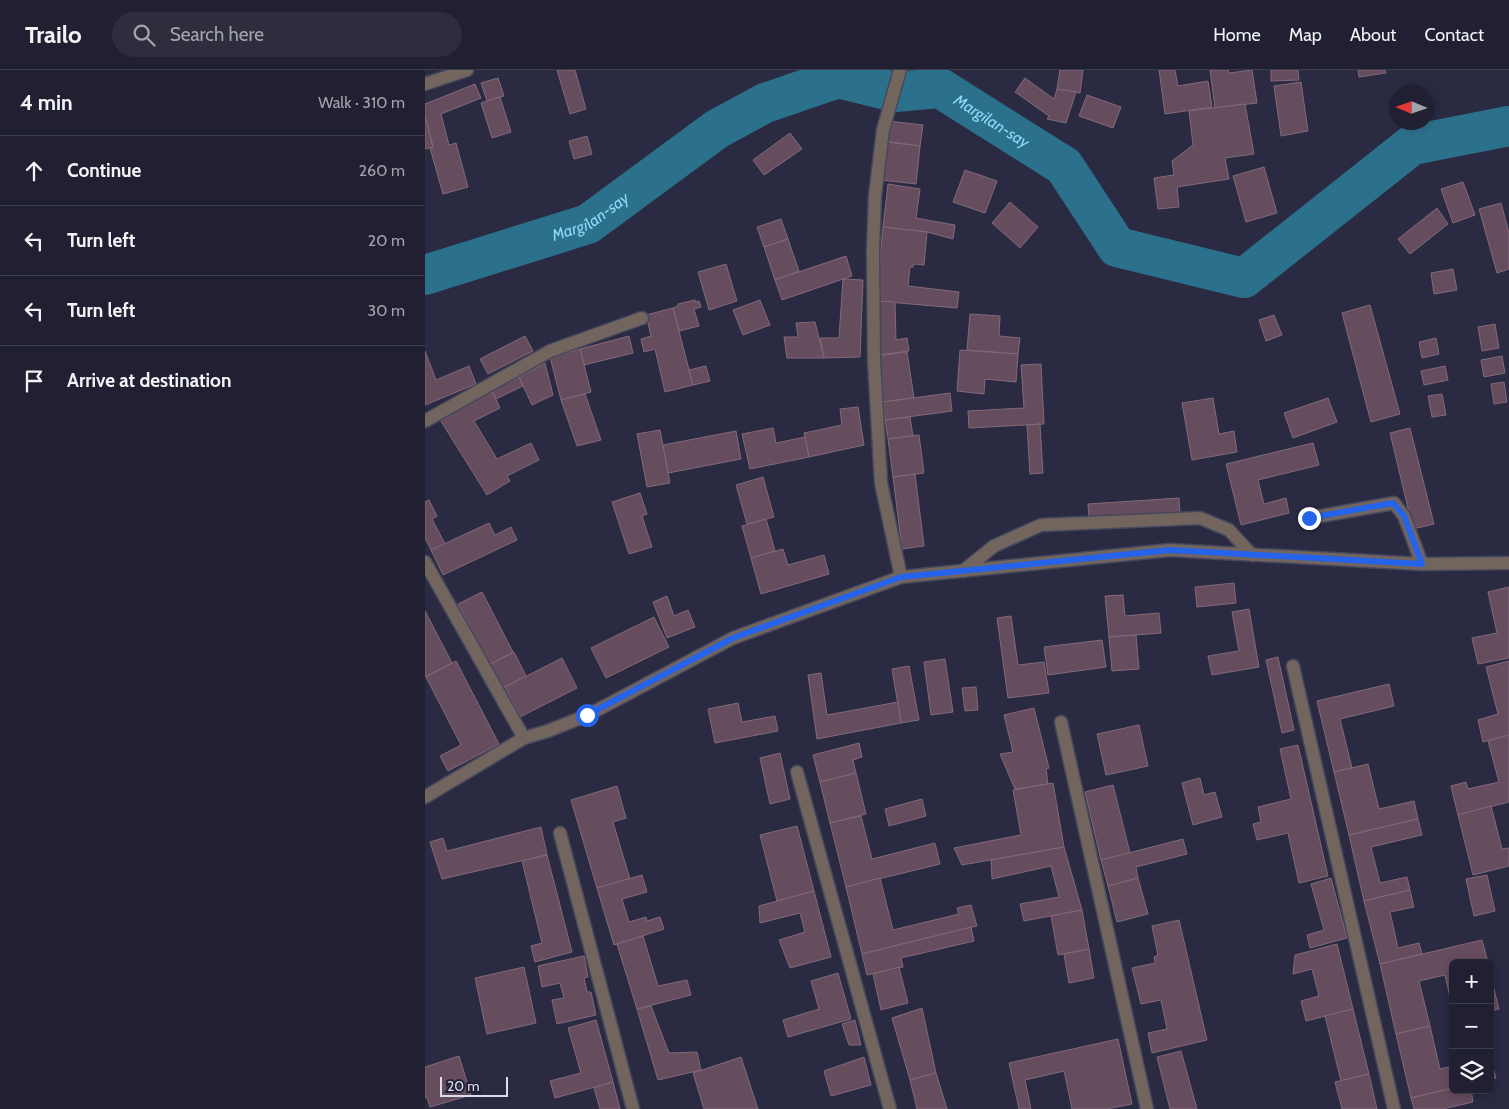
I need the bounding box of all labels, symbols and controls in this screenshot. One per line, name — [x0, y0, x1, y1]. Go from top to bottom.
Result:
search box — [112, 12, 462, 57]
text: Trailo — [25, 20, 82, 49]
icon: search — [130, 21, 158, 49]
text: Search here — [170, 23, 264, 46]
text: Home — [1213, 24, 1261, 46]
text: Map — [1289, 24, 1322, 46]
text: About — [1350, 24, 1396, 46]
text: Contact — [1424, 24, 1484, 46]
north arrow — [1389, 85, 1434, 130]
water label: Margilan-say — [950, 89, 1034, 152]
text: 4 min — [20, 90, 73, 115]
text: Walk · 310 m — [318, 93, 405, 112]
icon: ahead — [20, 157, 48, 185]
text: Continue — [67, 159, 141, 182]
text: 260 m — [359, 161, 405, 180]
water label: Margilan-say — [548, 188, 633, 245]
icon: left — [20, 227, 48, 255]
text: Turn left — [67, 229, 135, 252]
text: 20 m — [368, 231, 405, 250]
icon: left — [20, 297, 48, 325]
text: Turn left — [67, 299, 135, 322]
text: 30 m — [368, 301, 405, 320]
icon: arrive — [20, 367, 48, 395]
text: Arrive at destination — [67, 369, 231, 392]
route end — [1298, 507, 1321, 530]
route start — [576, 704, 599, 727]
map controls — [1449, 959, 1494, 1094]
button: + — [1449, 959, 1494, 1004]
button: − — [1449, 1004, 1494, 1049]
button: layers — [1449, 1049, 1494, 1094]
scale bar — [440, 1074, 507, 1097]
text: 20 m — [447, 1077, 480, 1095]

